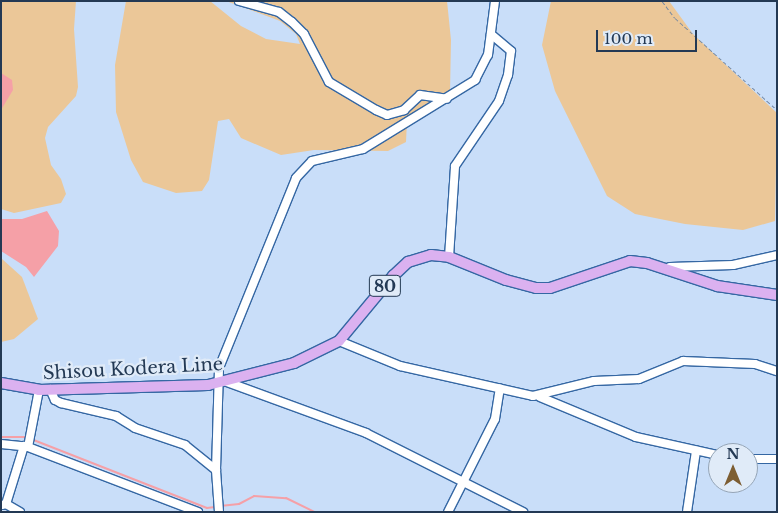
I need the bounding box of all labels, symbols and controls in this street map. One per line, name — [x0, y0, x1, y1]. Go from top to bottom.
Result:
scale bar — [598, 20, 699, 52]
text: 100 m — [604, 29, 653, 48]
road number: 80 — [369, 272, 401, 300]
street label: Shisou Kodera Line — [42, 353, 224, 385]
north arrow — [708, 443, 758, 493]
text: N — [726, 445, 740, 463]

